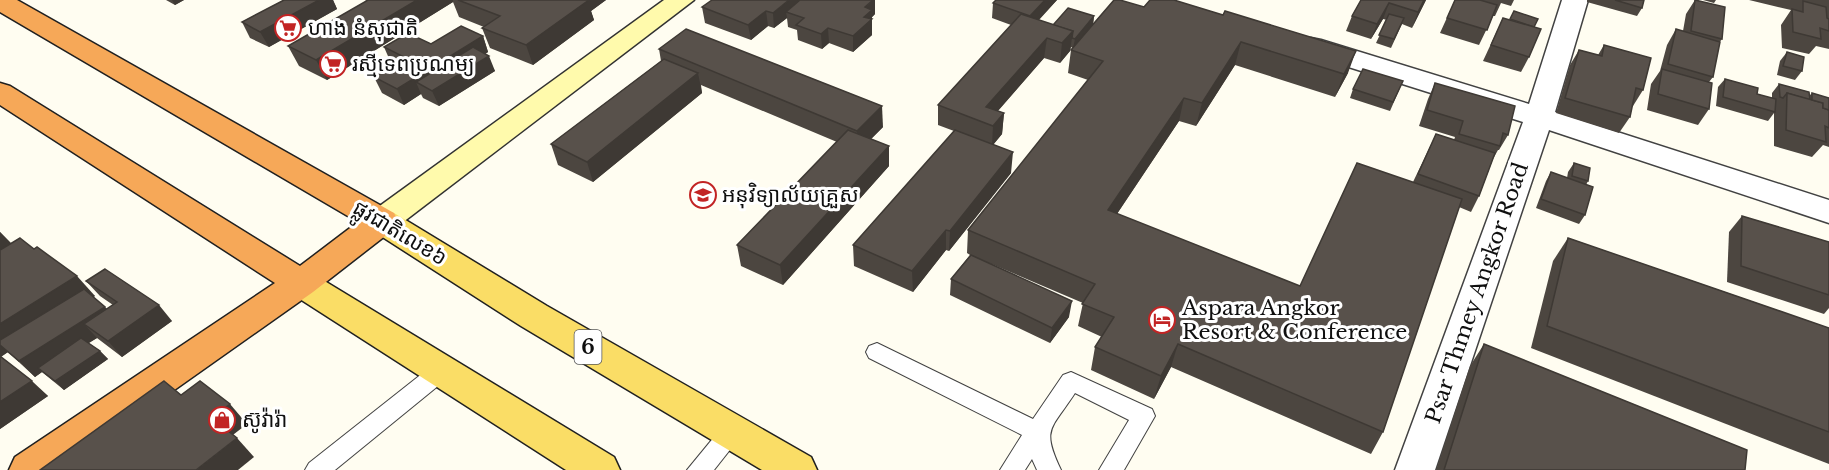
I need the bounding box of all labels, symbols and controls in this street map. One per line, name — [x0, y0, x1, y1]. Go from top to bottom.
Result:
supermarket icon: ហាង នំសុជាតិ — [273, 13, 303, 43]
place label: ហាង នំសុជាតិ — [308, 15, 418, 42]
supermarket icon: រស្មីទេពប្រណម្យ — [318, 49, 348, 79]
place label: រស្មីទេពប្រណម្យ — [352, 51, 475, 78]
street label: Psar Thmey Angkor Road — [1420, 159, 1534, 427]
school or university icon: អនុវិទ្យាល័យគ្រួស — [688, 180, 718, 210]
place label: អនុវិទ្យាល័យគ្រួស — [722, 182, 859, 209]
street label: ផ្លូវជាតិលេខ៦ — [345, 195, 452, 277]
place label: Aspara Angkor Resort & Conference — [1181, 295, 1407, 345]
hotel icon: Aspara Angkor Resort & Conference — [1147, 305, 1177, 335]
road number: 6 — [574, 330, 602, 364]
shop icon: ស៊ូវ៉ារ៉ា — [207, 405, 237, 435]
place label: ស៊ូវ៉ារ៉ា — [242, 407, 287, 434]

